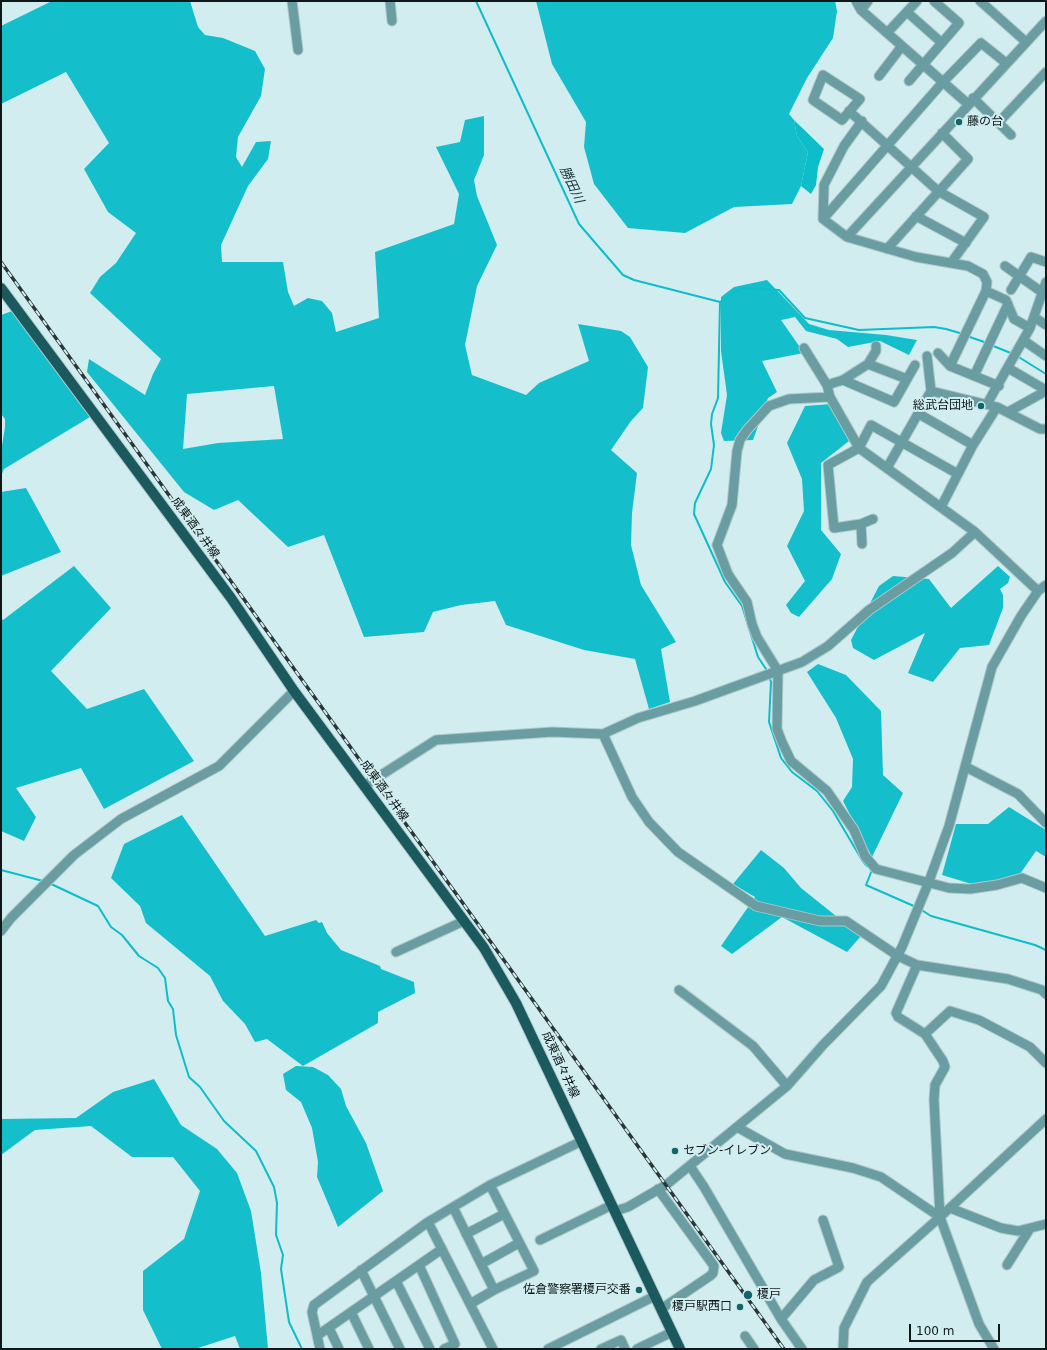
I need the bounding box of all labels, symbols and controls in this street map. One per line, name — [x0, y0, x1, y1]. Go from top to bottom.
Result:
place label: 藤の台 — [967, 115, 1003, 129]
marker: 藤の台 — [954, 117, 964, 127]
water label: 勝田川 — [556, 164, 586, 206]
place label: 総武台団地 — [913, 399, 973, 413]
marker: 総武台団地 — [976, 401, 986, 411]
street label: 成東酒々井線 — [168, 495, 222, 561]
street label: 成東酒々井線 — [357, 758, 411, 824]
street label: 成東酒々井線 — [538, 1029, 582, 1101]
place label: セブン-イレブン — [683, 1144, 771, 1158]
marker: セブン-イレブン — [670, 1146, 680, 1156]
place label: 佐倉警察署榎戸交番 — [523, 1283, 631, 1297]
marker: 佐倉警察署榎戸交番 — [634, 1285, 644, 1295]
place label: 榎戸 — [757, 1288, 781, 1302]
marker: 榎戸 — [742, 1289, 754, 1301]
place label: 榎戸駅西口 — [672, 1300, 732, 1314]
marker: 榎戸駅西口 — [735, 1302, 745, 1312]
scale bar — [911, 1316, 1002, 1342]
text: 100 m — [916, 1324, 954, 1338]

